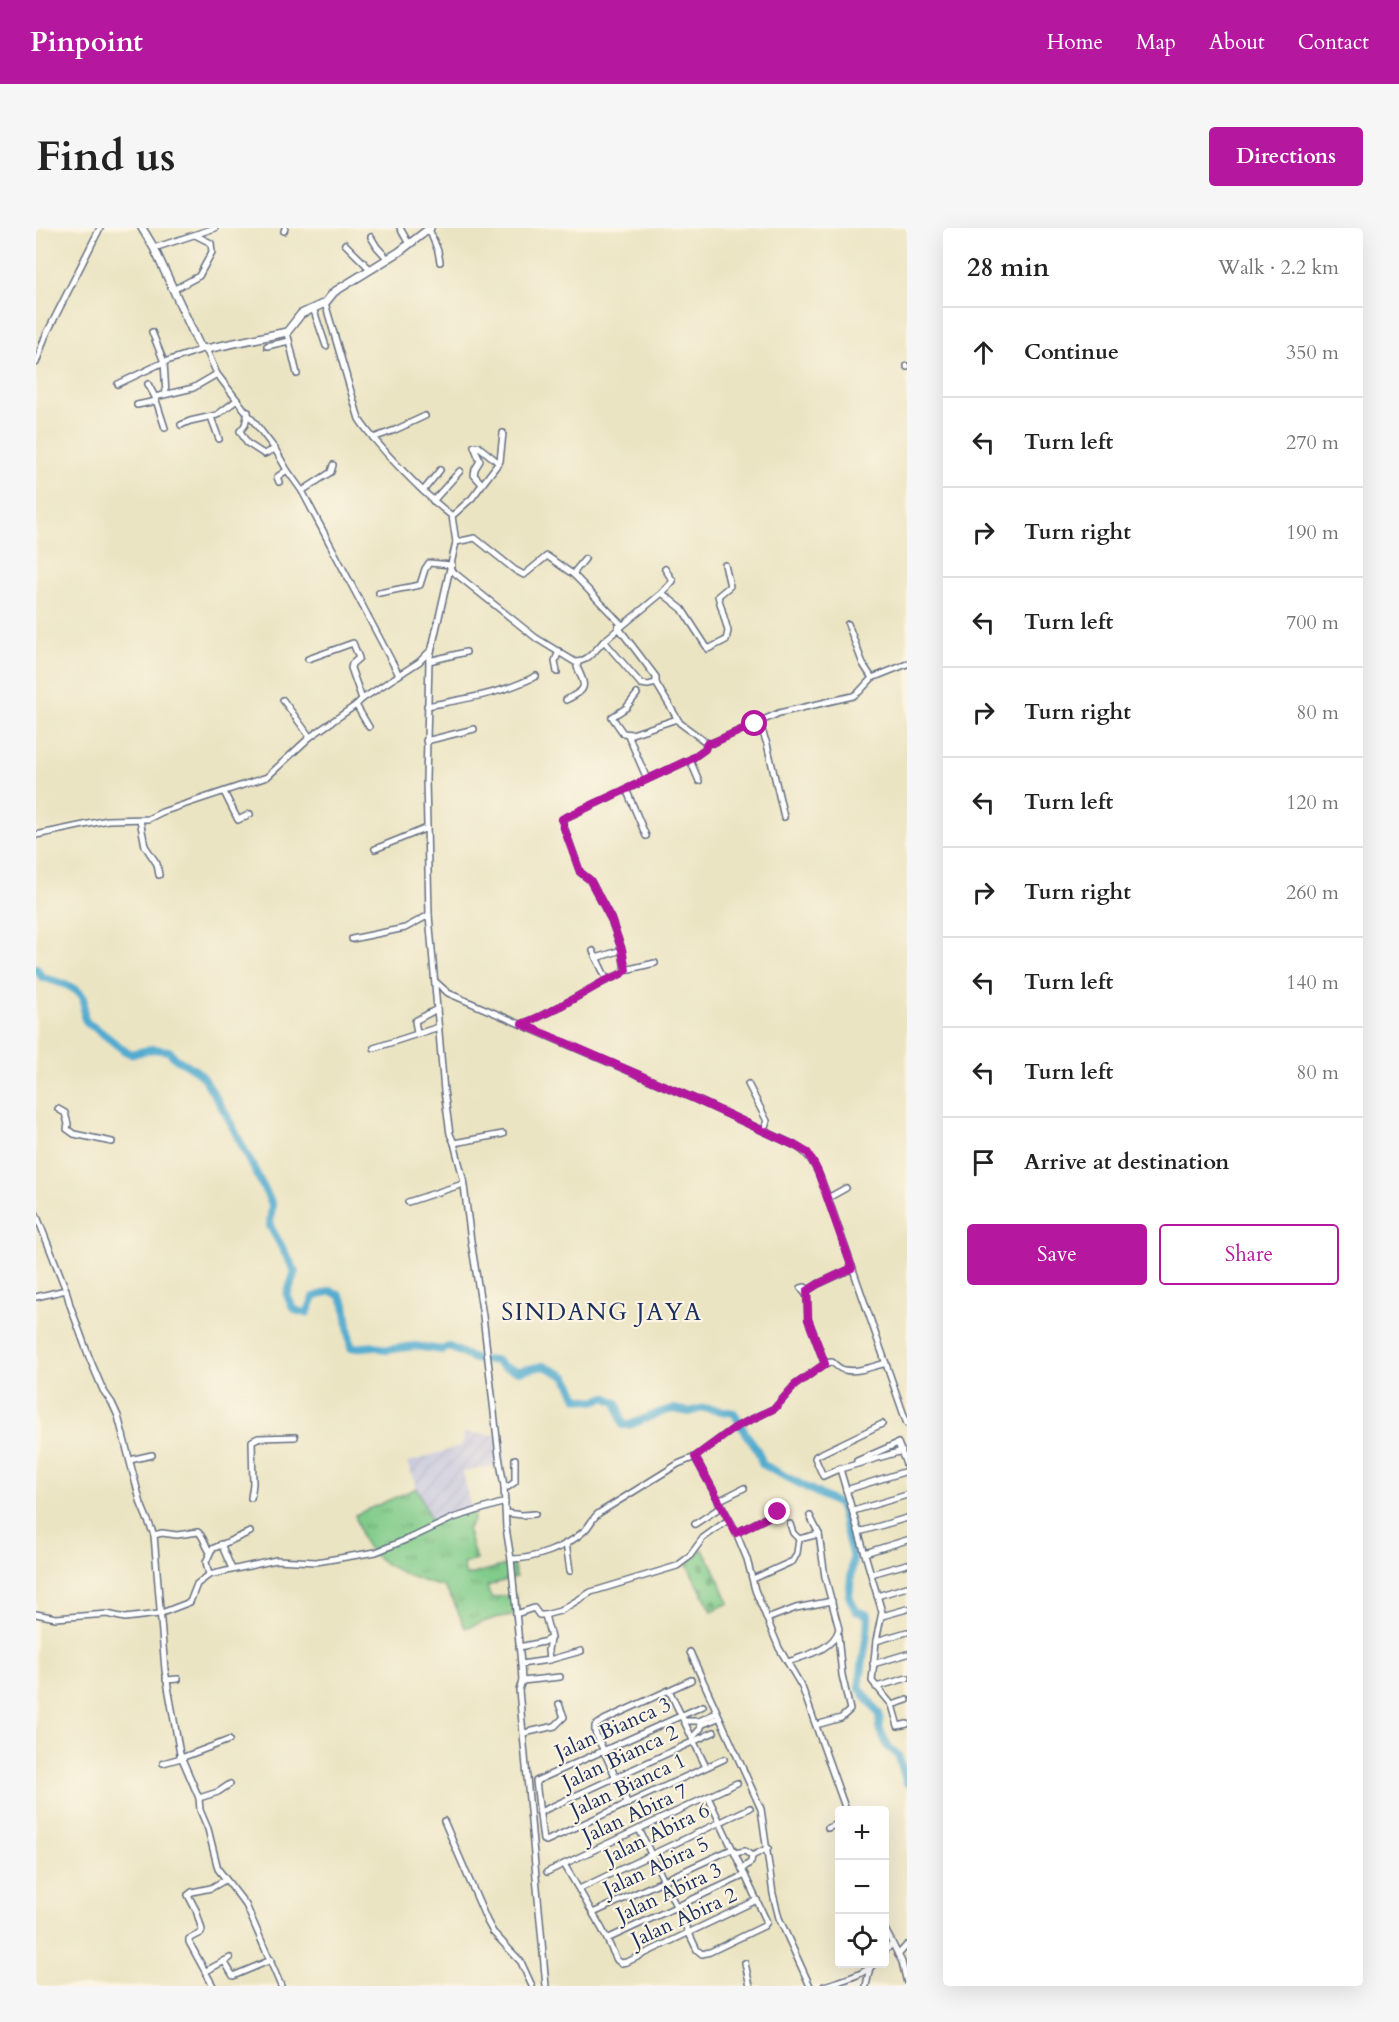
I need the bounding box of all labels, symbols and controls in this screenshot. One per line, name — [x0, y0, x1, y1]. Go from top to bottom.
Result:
text: Pinpoint — [30, 23, 143, 61]
text: Home — [1047, 28, 1103, 57]
text: Map — [1136, 28, 1176, 57]
text: About — [1209, 28, 1265, 57]
text: Contact — [1298, 28, 1369, 57]
button: Directions — [1209, 127, 1363, 186]
text: Find us — [36, 128, 176, 185]
text: 28 min — [967, 250, 1050, 285]
text: Walk · 2.2 km — [1218, 254, 1339, 281]
icon: ahead — [967, 336, 1000, 369]
text: Continue — [1024, 337, 1119, 367]
text: 350 m — [1286, 339, 1339, 366]
icon: left — [967, 426, 1000, 459]
text: Turn left — [1024, 427, 1113, 457]
text: 270 m — [1286, 429, 1339, 456]
icon: right — [967, 516, 1000, 549]
text: Turn right — [1024, 517, 1131, 547]
text: 190 m — [1286, 519, 1339, 546]
icon: left — [967, 606, 1000, 639]
text: Turn left — [1024, 607, 1113, 637]
text: 700 m — [1286, 609, 1339, 636]
icon: right — [967, 696, 1000, 729]
text: Turn right — [1024, 697, 1131, 727]
text: 80 m — [1296, 699, 1339, 726]
route start — [741, 710, 767, 736]
icon: left — [967, 786, 1000, 819]
text: Turn left — [1024, 787, 1113, 817]
text: 120 m — [1286, 789, 1339, 816]
icon: right — [967, 876, 1000, 909]
text: Turn right — [1024, 877, 1131, 907]
text: 260 m — [1286, 879, 1339, 906]
icon: left — [967, 966, 1000, 999]
text: Turn left — [1024, 967, 1113, 997]
text: 140 m — [1286, 969, 1339, 996]
icon: left — [967, 1056, 1000, 1089]
text: Turn left — [1024, 1057, 1113, 1087]
text: 80 m — [1296, 1059, 1339, 1086]
icon: arrive — [967, 1146, 1000, 1179]
text: Arrive at destination — [1024, 1147, 1229, 1177]
button: Save — [967, 1224, 1147, 1285]
button: Share — [1159, 1224, 1339, 1285]
district label: SINDANG JAYA — [501, 1296, 703, 1329]
route end — [764, 1498, 790, 1524]
street label: Jalan Bianca 3 — [548, 1690, 676, 1768]
street label: Jalan Bianca 2 — [555, 1718, 683, 1798]
street label: Jalan Bianca 1 — [563, 1746, 691, 1826]
street label: Jalan Abira 7 — [575, 1776, 693, 1852]
street label: Jalan Abira 6 — [597, 1796, 715, 1873]
map controls — [835, 1806, 889, 1968]
button: + — [835, 1806, 889, 1860]
street label: Jalan Abira 5 — [596, 1829, 714, 1905]
street label: Jalan Abira 3 — [609, 1855, 727, 1931]
button: − — [835, 1860, 889, 1914]
street label: Jalan Abira 2 — [624, 1880, 742, 1956]
button: locate — [835, 1914, 889, 1968]

